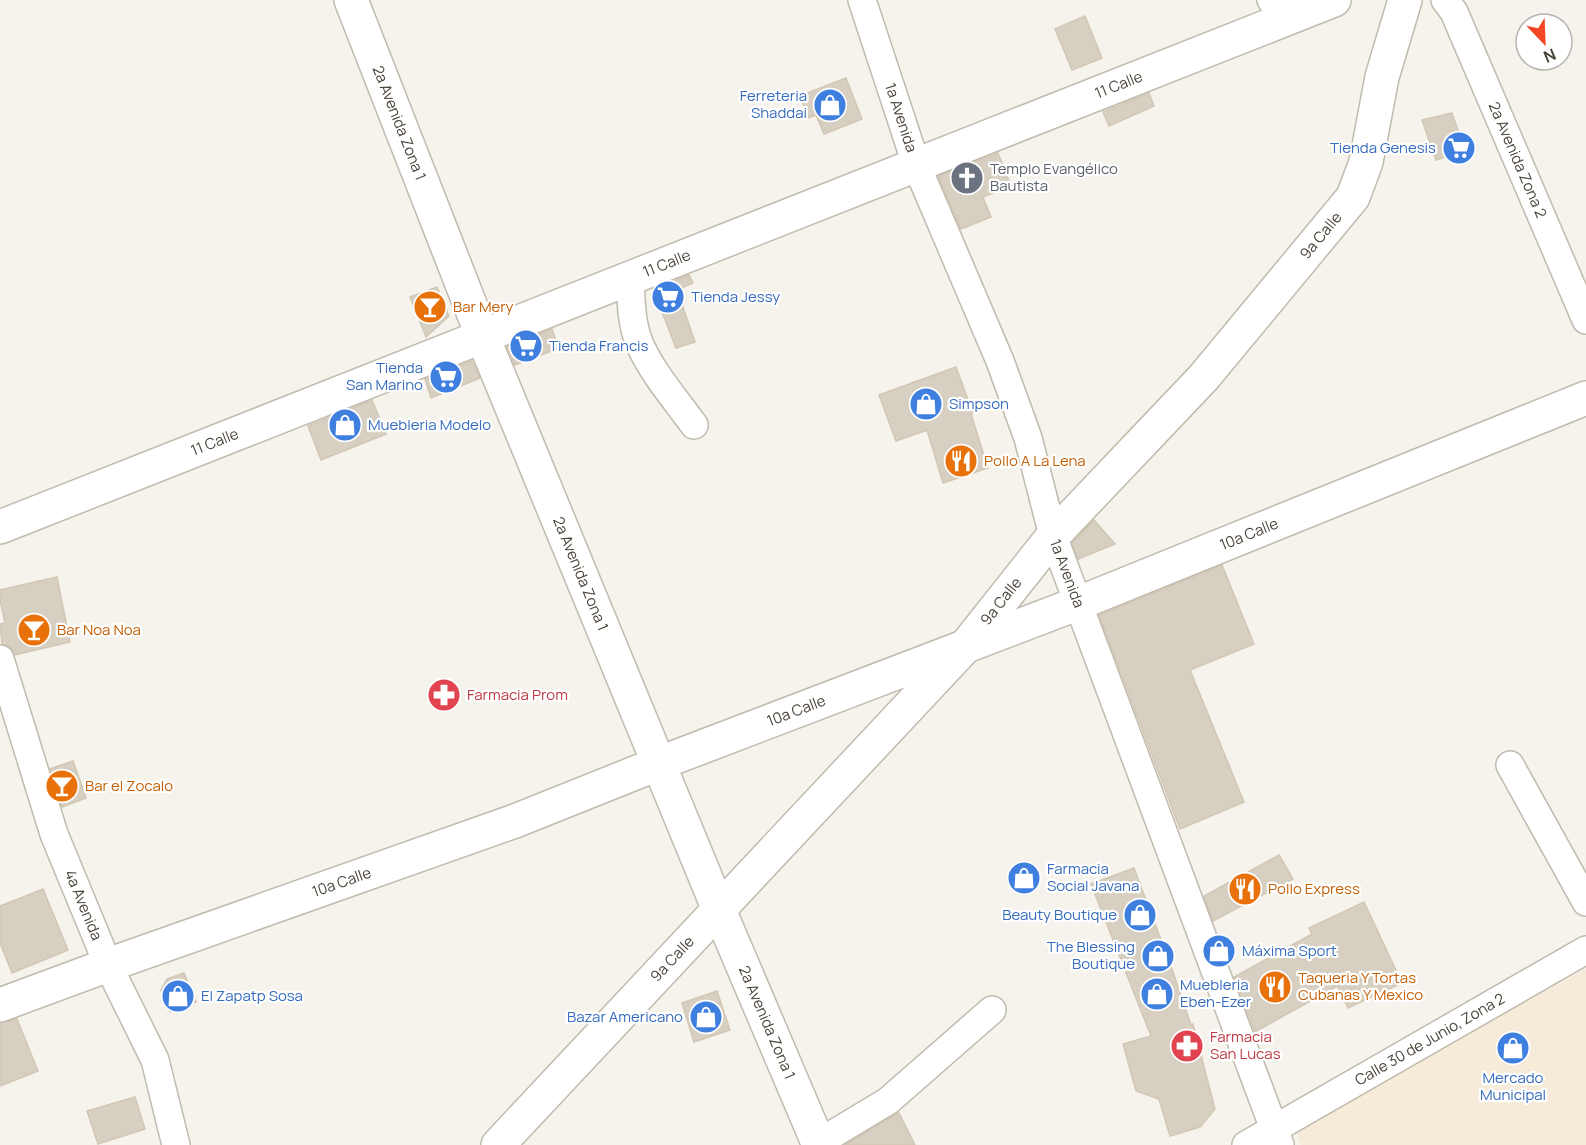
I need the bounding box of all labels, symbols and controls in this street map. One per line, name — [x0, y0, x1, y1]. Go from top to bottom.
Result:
north arrow — [1514, 12, 1574, 72]
text: N — [1540, 43, 1559, 68]
street label: 2a Avenida Zona 1 — [368, 62, 431, 183]
street label: 11 Calle — [1092, 66, 1146, 103]
street label: 1a Avenida — [880, 80, 922, 155]
place label: Ferreteria Shaddai — [740, 85, 807, 123]
shop icon: Ferreteria Shaddai — [812, 87, 848, 123]
street label: 2a Avenida Zona 2 — [1484, 99, 1552, 221]
supermarket icon: Tienda Genesis — [1441, 130, 1477, 166]
place label: Tienda Genesis — [1330, 137, 1436, 158]
place label: Templo Evangélico Bautista — [990, 158, 1118, 196]
church icon: Templo Evangélico Bautista — [949, 160, 985, 196]
street label: 9a Calle — [1295, 207, 1346, 264]
street label: 11 Calle — [640, 244, 694, 282]
supermarket icon: Tienda Jessy — [650, 279, 686, 315]
place label: Tienda Jessy — [691, 286, 780, 307]
bar icon: Bar Mery — [412, 289, 448, 325]
place label: Bar Mery — [453, 296, 514, 317]
supermarket icon: Tienda Francis — [508, 328, 544, 364]
place label: Tienda Francis — [549, 335, 649, 356]
place label: Tienda San Marino — [346, 357, 423, 395]
supermarket icon: Tienda San Marino — [428, 359, 464, 395]
shop icon: Simpson — [908, 386, 944, 422]
place label: Simpson — [949, 393, 1009, 414]
shop icon: Muebleria Modelo — [327, 407, 363, 443]
place label: Muebleria Modelo — [368, 414, 491, 435]
street label: 11 Calle — [188, 423, 242, 461]
restaurant icon: Pollo A La Lena — [943, 443, 979, 479]
place label: Pollo A La Lena — [984, 450, 1086, 471]
street label: 10a Calle — [1217, 512, 1281, 555]
street label: 2a Avenida Zona 1 — [548, 513, 614, 634]
street label: 1a Avenida — [1045, 536, 1090, 611]
street label: 9a Calle — [975, 573, 1026, 629]
bar icon: Bar Noa Noa — [16, 612, 52, 648]
place label: Bar Noa Noa — [57, 619, 141, 640]
pharmacy icon: Farmacia Prom — [426, 677, 462, 713]
place label: Farmacia Prom — [467, 684, 568, 705]
street label: 10a Calle — [764, 690, 829, 731]
bar icon: Bar el Zocalo — [44, 768, 80, 804]
place label: Bar el Zocalo — [85, 775, 173, 796]
place label: Farmacia Social Javana — [1047, 858, 1139, 896]
shop icon: Farmacia Social Javana — [1006, 860, 1042, 896]
street label: 10a Calle — [309, 862, 374, 902]
street label: 4a Avenida — [60, 866, 108, 943]
restaurant icon: Pollo Express — [1227, 871, 1263, 907]
place label: Pollo Express — [1268, 878, 1360, 899]
shop icon: Beauty Boutique — [1122, 897, 1158, 933]
place label: Beauty Boutique — [1002, 904, 1117, 925]
street label: 9a Calle — [645, 931, 699, 986]
shop icon: Máxima Sport — [1201, 933, 1237, 969]
place label: The Blessing Boutique — [1047, 936, 1135, 974]
shop icon: The Blessing Boutique — [1140, 938, 1176, 974]
place label: Máxima Sport — [1242, 940, 1337, 961]
street label: 2a Avenida Zona 1 — [734, 962, 801, 1082]
place label: Taqueria Y Tortas Cubanas Y Mexico — [1298, 967, 1423, 1005]
restaurant icon: Taqueria Y Tortas Cubanas Y Mexico — [1257, 969, 1293, 1005]
place label: Muebleria Eben-Ezer — [1180, 974, 1252, 1012]
shop icon: Muebleria Eben-Ezer — [1139, 976, 1175, 1012]
shop icon: El Zapatp Sosa — [160, 978, 196, 1014]
place label: El Zapatp Sosa — [201, 985, 303, 1006]
street label: Calle 30 de Junio, Zona 2 — [1351, 988, 1509, 1090]
shop icon: Bazar Americano — [688, 999, 724, 1035]
place label: Bazar Americano — [567, 1006, 683, 1027]
place label: Farmacia San Lucas — [1210, 1026, 1281, 1064]
pharmacy icon: Farmacia San Lucas — [1169, 1028, 1205, 1064]
shop icon: Mercado Municipal — [1495, 1030, 1531, 1066]
place label: Mercado Municipal — [1480, 1067, 1546, 1105]

